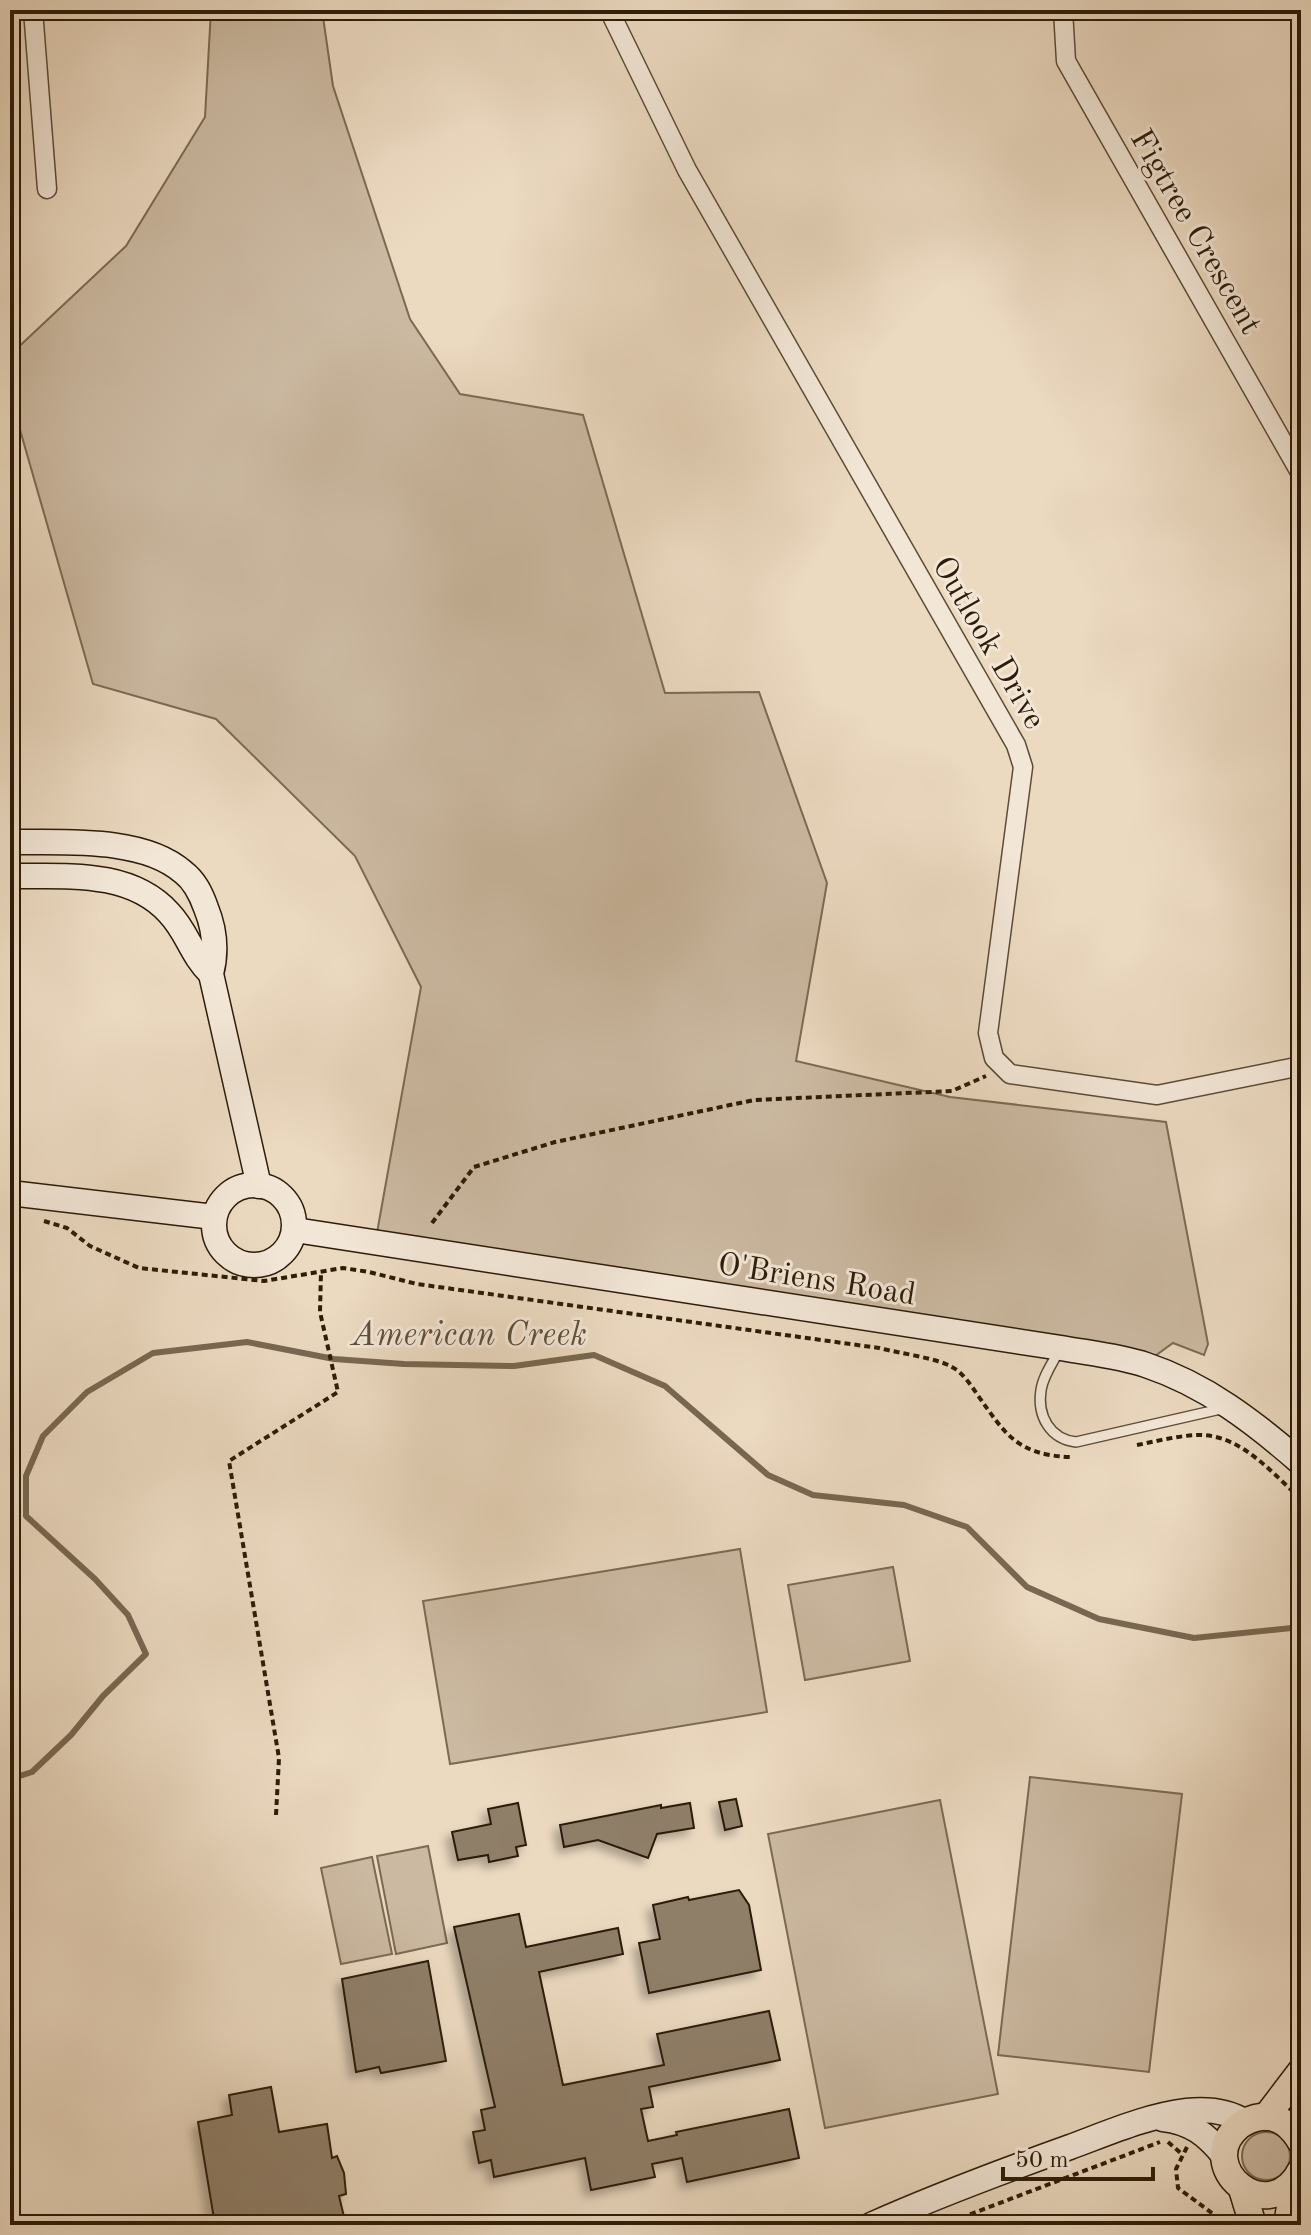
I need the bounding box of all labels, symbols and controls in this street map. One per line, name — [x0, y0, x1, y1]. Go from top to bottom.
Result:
street label: Figtree Crescent — [1123, 125, 1266, 340]
street label: Outlook Drive — [925, 552, 1050, 735]
street label: O'Briens Road — [715, 1250, 918, 1312]
water label: American Creek — [349, 1319, 587, 1353]
scale bar — [1003, 2131, 1153, 2181]
text: 50 m — [1015, 2149, 1069, 2173]

